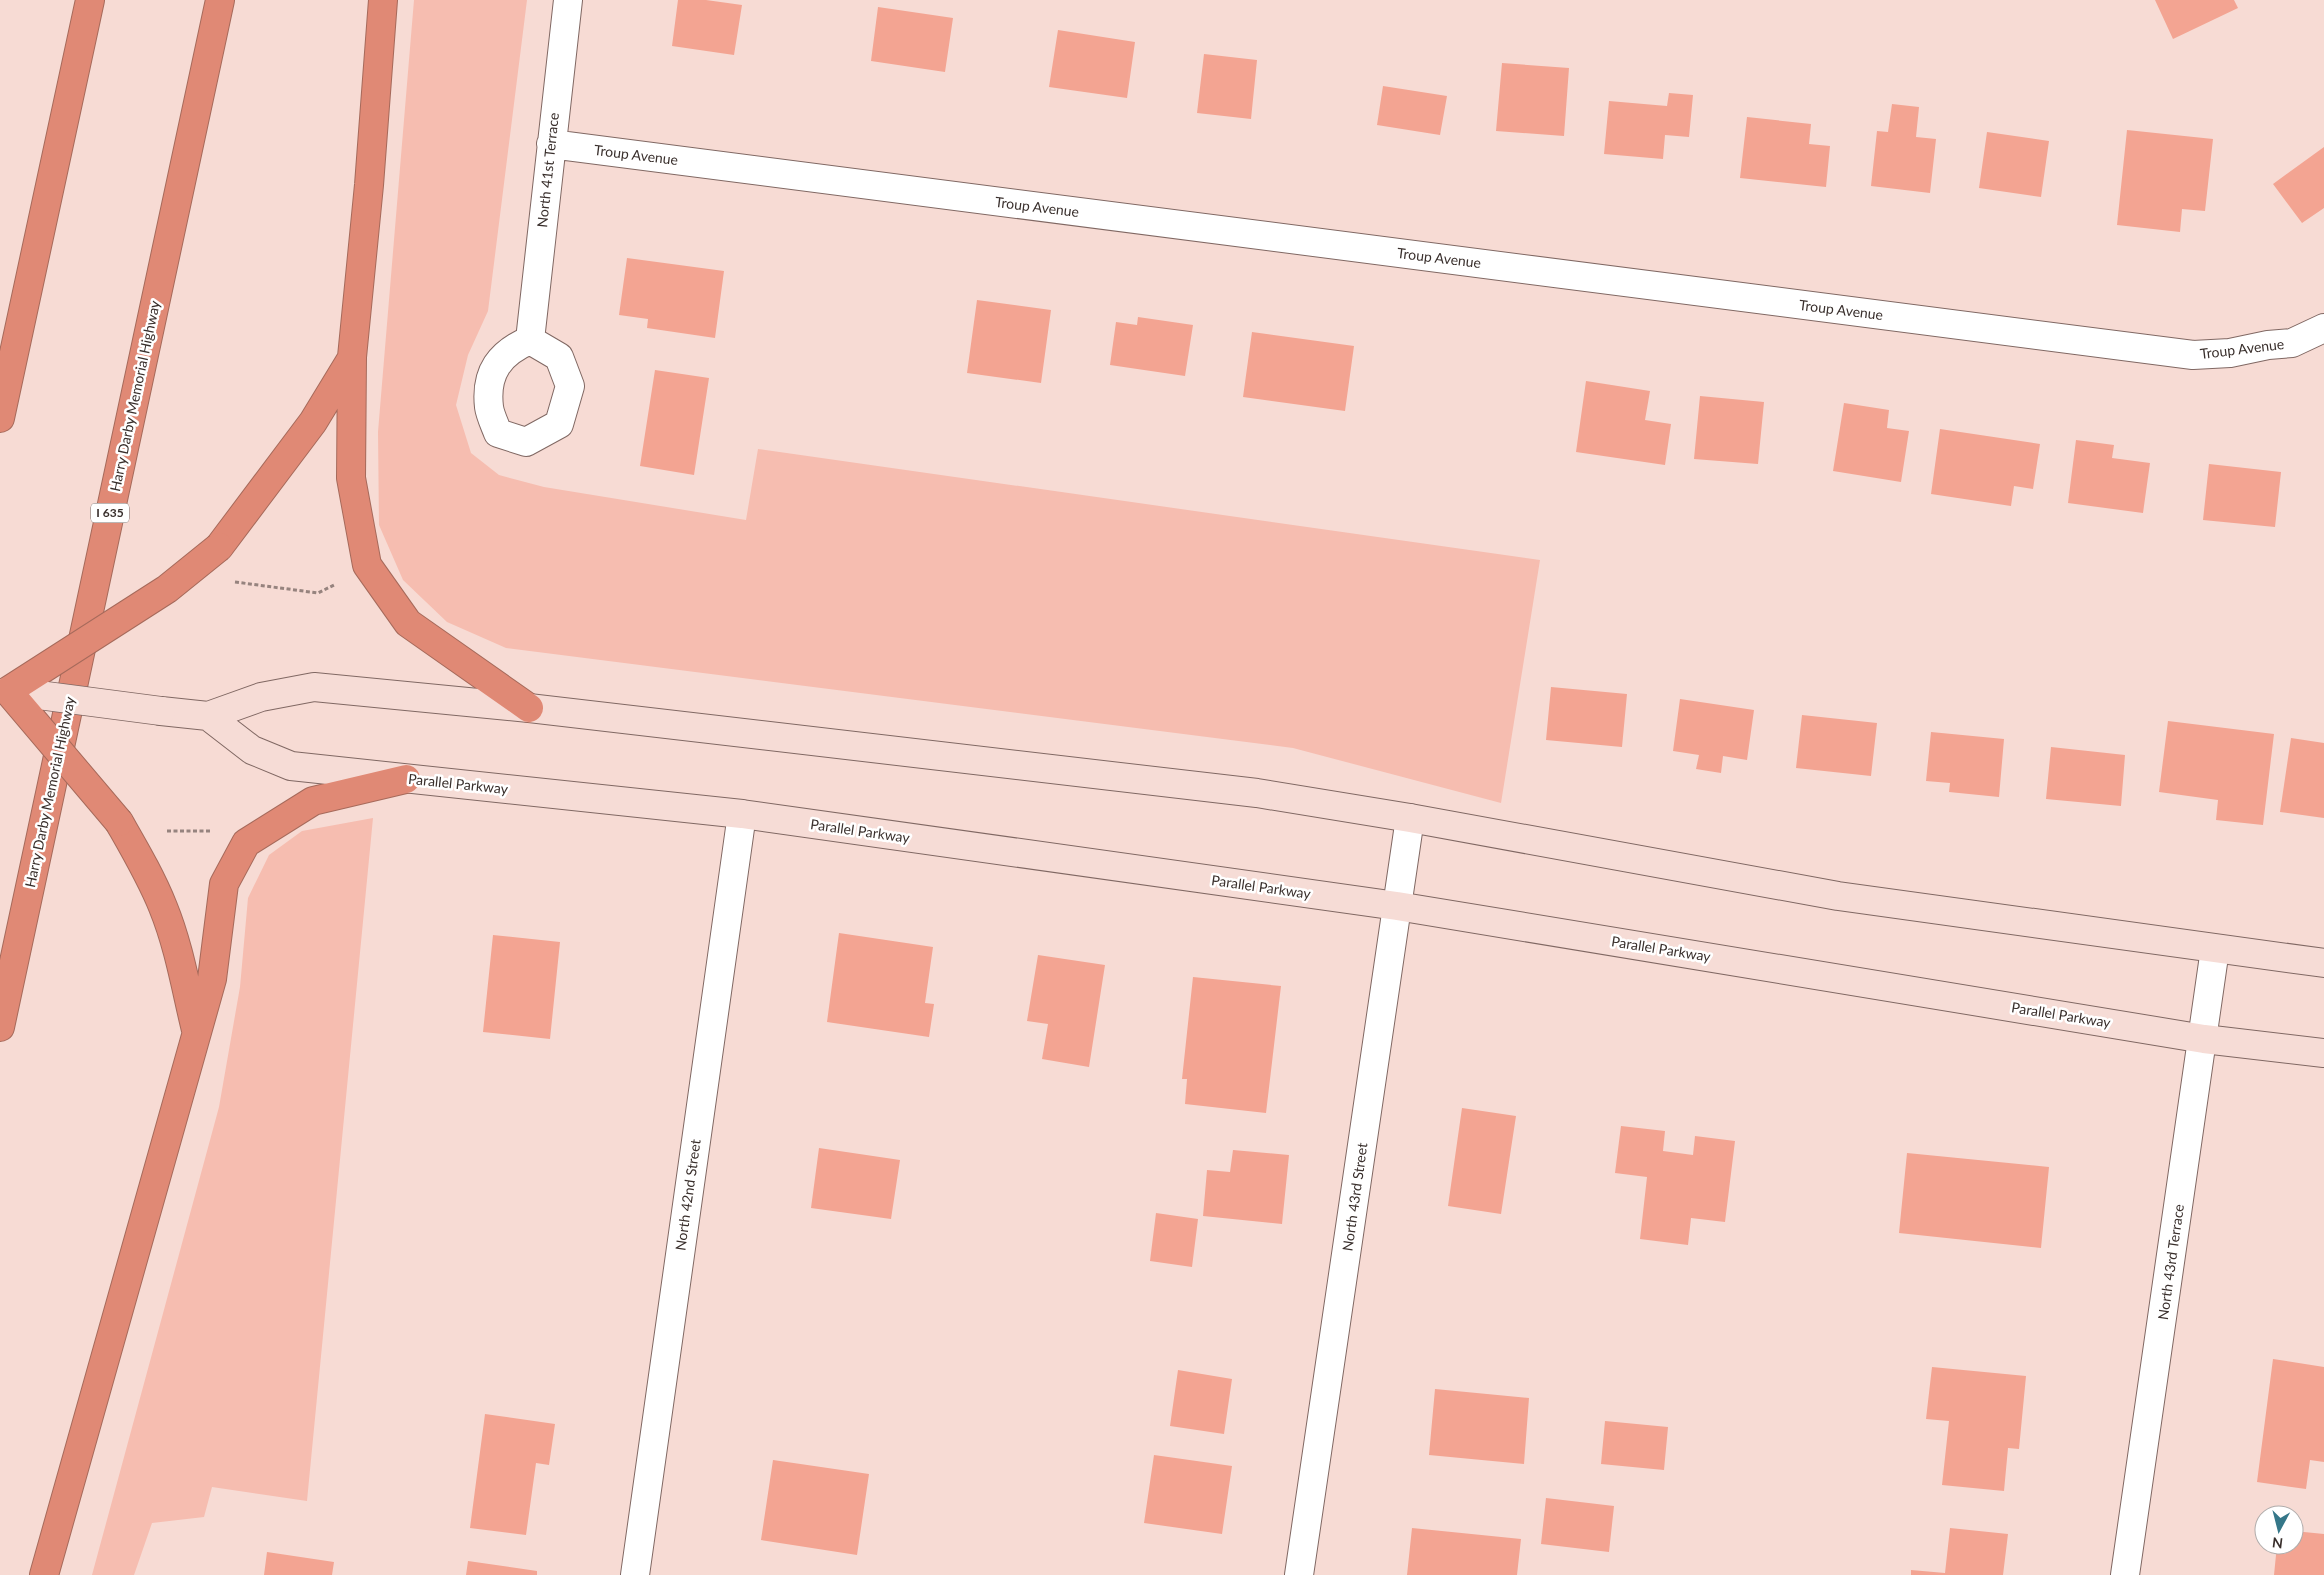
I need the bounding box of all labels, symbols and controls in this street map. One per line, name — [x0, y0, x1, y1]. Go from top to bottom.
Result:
street label: North 41st Terrace — [533, 112, 562, 228]
street label: Troup Avenue — [593, 141, 679, 168]
street label: Troup Avenue — [994, 193, 1080, 220]
street label: Troup Avenue — [1396, 244, 1482, 271]
street label: Troup Avenue — [1798, 296, 1884, 323]
street label: Harry Darby Memorial Highway — [106, 298, 163, 493]
street label: Troup Avenue — [2199, 335, 2285, 362]
road number: I 635 — [91, 503, 129, 522]
street label: Harry Darby Memorial Highway — [21, 694, 78, 889]
street label: Parallel Parkway — [407, 770, 510, 797]
street label: Parallel Parkway — [809, 815, 912, 846]
street label: Parallel Parkway — [1210, 871, 1313, 902]
street label: Parallel Parkway — [1610, 932, 1713, 965]
street label: Parallel Parkway — [2010, 998, 2113, 1031]
street label: North 42nd Street — [671, 1138, 704, 1252]
street label: North 43rd Street — [1338, 1142, 1371, 1252]
street label: North 43rd Terrace — [2154, 1203, 2187, 1321]
north arrow — [2254, 1505, 2304, 1555]
text: N — [2271, 1534, 2284, 1552]

